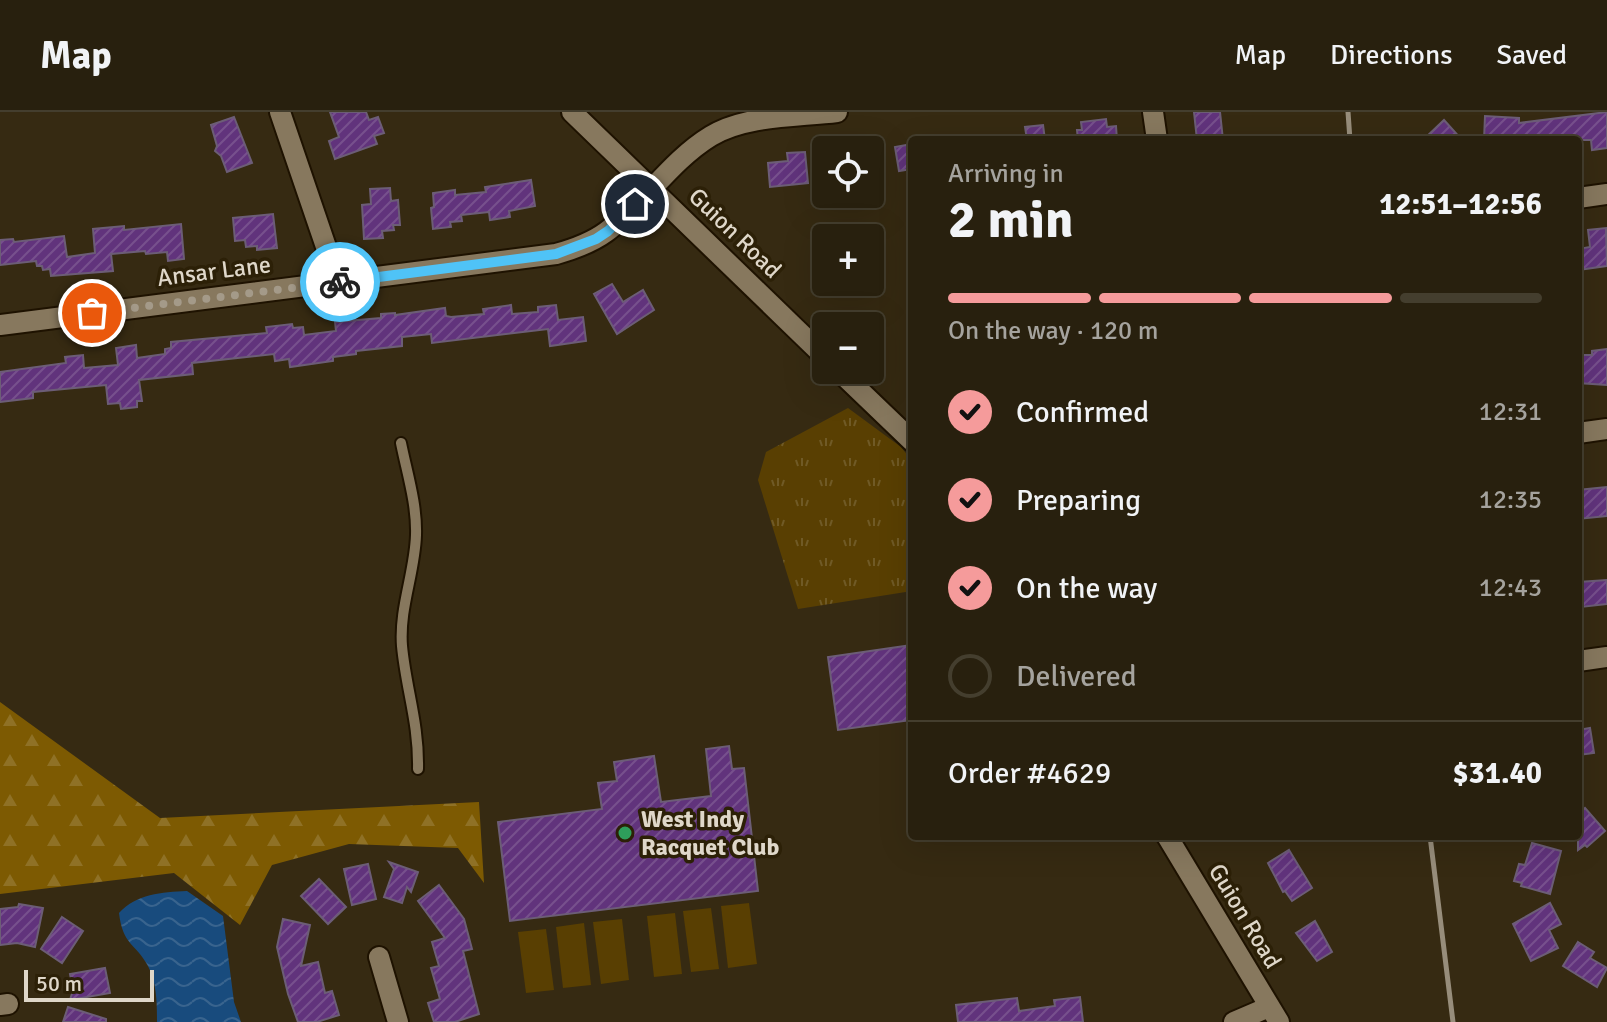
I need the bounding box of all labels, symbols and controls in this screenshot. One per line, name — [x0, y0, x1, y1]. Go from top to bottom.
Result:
text: Map — [40, 32, 112, 79]
text: Map — [1234, 38, 1286, 72]
text: Directions — [1330, 38, 1452, 72]
text: Saved — [1496, 38, 1567, 72]
map controls — [812, 136, 884, 384]
button: locate — [812, 136, 884, 208]
text: Arriving in — [948, 158, 1064, 190]
pin — [601, 170, 669, 238]
icon: home — [613, 182, 657, 226]
street label: Guion Road — [682, 182, 788, 284]
text: 12:51–12:56 — [1379, 186, 1542, 223]
text: 2 min — [948, 188, 1074, 252]
button: + — [812, 224, 884, 296]
courier — [300, 242, 380, 322]
street label: Ansar Lane — [156, 249, 272, 293]
icon: bike — [318, 260, 362, 304]
pin — [58, 279, 126, 347]
icon: bag — [70, 291, 114, 335]
button: − — [812, 312, 884, 384]
text: On the way · 120 m — [948, 315, 1158, 347]
icon: check — [948, 390, 992, 434]
text: Confirmed — [1016, 394, 1149, 431]
text: 12:31 — [1479, 396, 1542, 428]
icon: check — [948, 478, 992, 522]
text: Preparing — [1016, 482, 1141, 519]
text: 12:35 — [1479, 484, 1542, 516]
icon: check — [948, 566, 992, 610]
text: On the way — [1016, 570, 1157, 607]
text: 12:43 — [1479, 572, 1542, 604]
text: Delivered — [1016, 658, 1137, 695]
text: Order #4629 — [948, 755, 1111, 792]
text: $31.40 — [1452, 755, 1542, 792]
place label: West Indy Racquet Club — [641, 804, 779, 862]
marker: West Indy Racquet Club — [616, 824, 634, 842]
street label: Guion Road — [1202, 858, 1288, 974]
scale bar — [24, 966, 154, 1002]
text: 50 m — [36, 970, 82, 997]

